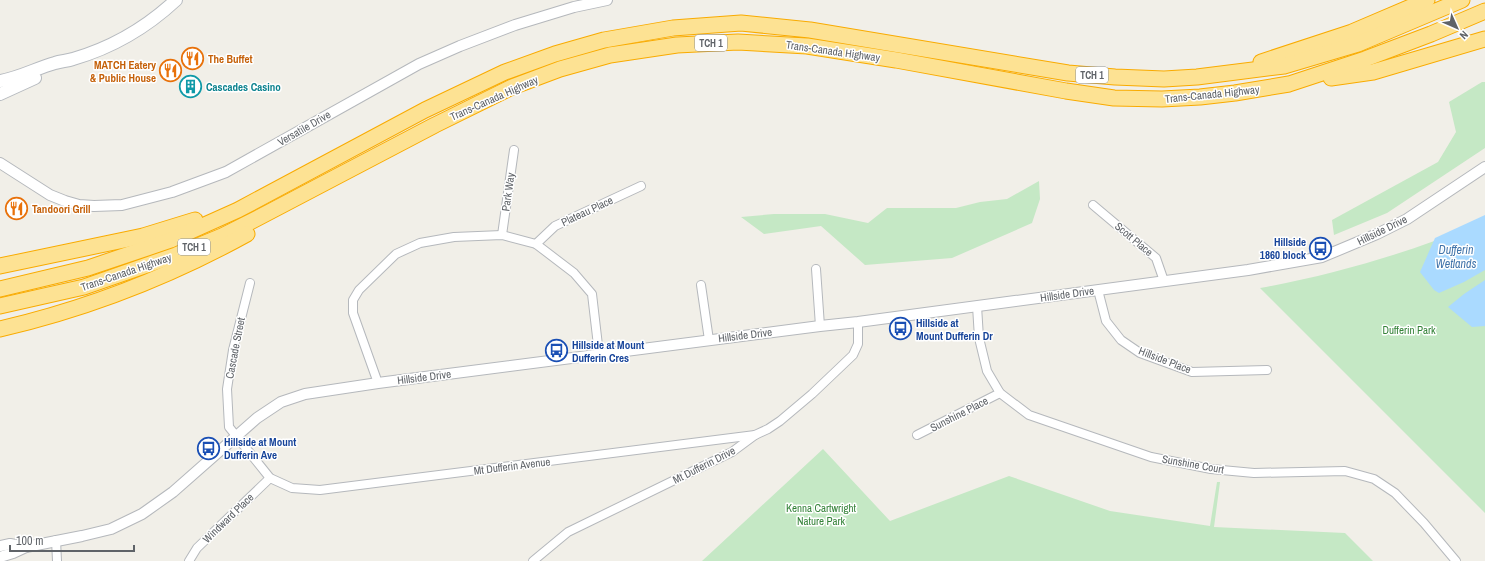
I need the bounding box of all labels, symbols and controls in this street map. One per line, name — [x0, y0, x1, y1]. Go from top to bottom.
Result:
north arrow — [1437, 8, 1477, 48]
text: N — [1457, 28, 1471, 42]
road number: TCH 1 — [695, 35, 727, 51]
street label: Trans-Canada Highway — [785, 37, 881, 65]
restaurant icon: The Buffet — [180, 46, 206, 72]
place label: The Buffet — [208, 52, 253, 66]
place label: MATCH Eatery & Public House — [90, 58, 156, 85]
restaurant icon: MATCH Eatery & Public House — [158, 58, 184, 84]
road number: TCH 1 — [1076, 67, 1108, 83]
street label: Trans-Canada Highway — [448, 72, 541, 124]
building icon: Cascades Casino — [177, 74, 203, 100]
place label: Cascades Casino — [206, 80, 281, 94]
street label: Trans-Canada Highway — [1164, 82, 1260, 106]
street label: Versatile Drive — [275, 107, 333, 149]
street label: Park Way — [498, 171, 518, 212]
street label: Plateau Place — [559, 193, 615, 229]
restaurant icon: Tandoori Grill — [4, 196, 30, 222]
place label: Tandoori Grill — [32, 202, 91, 216]
street label: Hillside Drive — [1355, 212, 1409, 248]
street label: Scott Place — [1112, 219, 1156, 259]
place label: Hillside 1860 block — [1260, 235, 1307, 262]
bus stop icon: Hillside 1860 block — [1308, 235, 1334, 261]
road number: TCH 1 — [178, 239, 210, 255]
water label: Dufferin Wetlands — [1436, 242, 1476, 272]
street label: Trans-Canada Highway — [79, 250, 174, 294]
street label: Hillside Drive — [1039, 283, 1095, 305]
street label: Cascade Street — [222, 316, 248, 380]
bus stop icon: Hillside at Mount Dufferin Dr — [888, 316, 914, 342]
place label: Hillside at Mount Dufferin Dr — [916, 316, 993, 343]
park label: Dufferin Park — [1383, 323, 1436, 337]
street label: Hillside Drive — [717, 325, 773, 345]
bus stop icon: Hillside at Mount Dufferin Cres — [544, 338, 570, 364]
place label: Hillside at Mount Dufferin Cres — [572, 338, 644, 365]
street label: Hillside Place — [1137, 344, 1193, 376]
street label: Hillside Drive — [396, 367, 452, 387]
street label: Sunshine Place — [928, 393, 990, 435]
bus stop icon: Hillside at Mount Dufferin Ave — [195, 435, 221, 461]
place label: Hillside at Mount Dufferin Ave — [224, 435, 296, 462]
street label: Mt Dufferin Drive — [670, 443, 738, 487]
street label: Sunshine Court — [1161, 452, 1226, 476]
street label: Mt Dufferin Avenue — [473, 454, 551, 478]
street label: Windward Place — [200, 490, 256, 546]
park label: Kenna Cartwright Nature Park — [786, 501, 857, 528]
scale bar — [10, 527, 134, 553]
text: 100 m — [16, 533, 43, 549]

